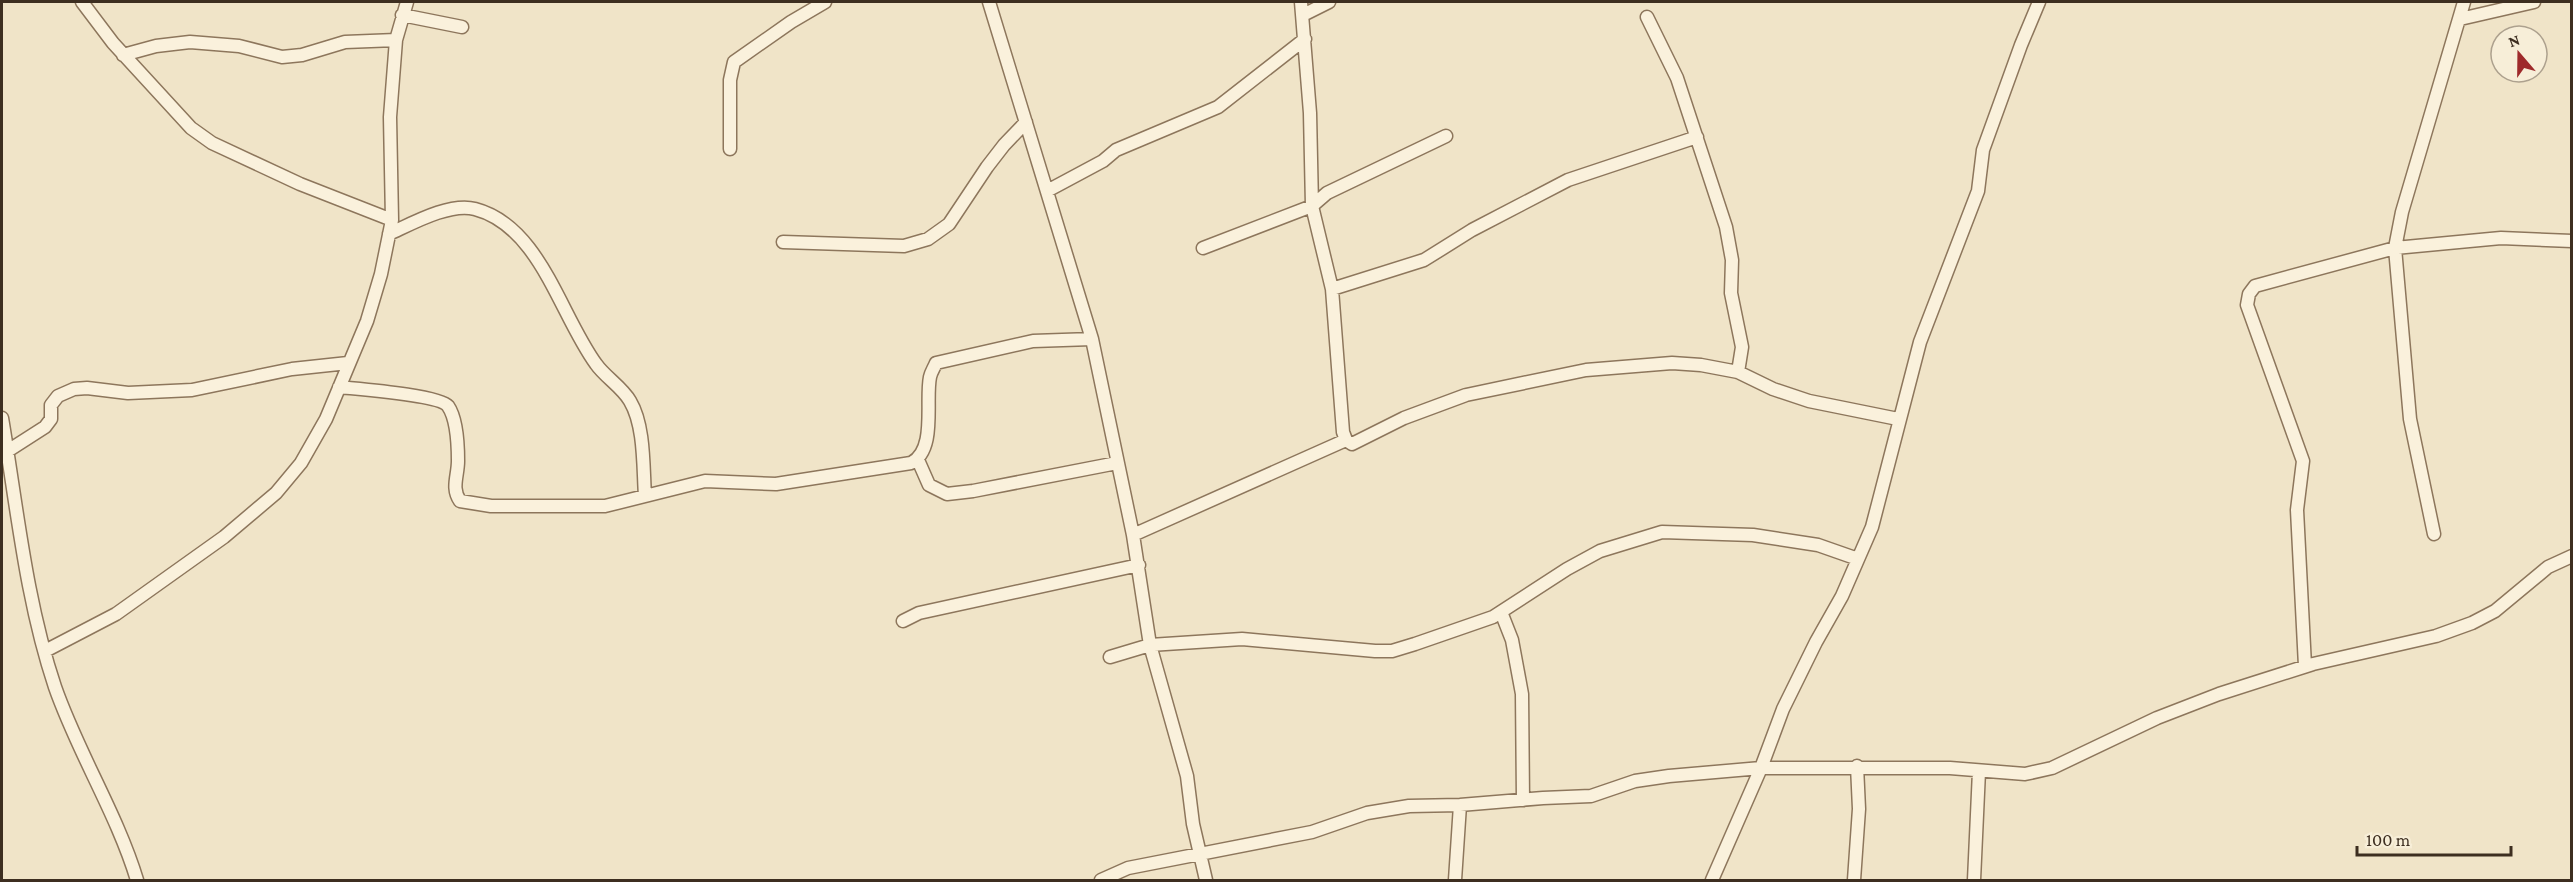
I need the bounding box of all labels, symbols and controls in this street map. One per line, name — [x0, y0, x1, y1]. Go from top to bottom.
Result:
north arrow — [2489, 24, 2549, 84]
text: N — [2506, 30, 2522, 50]
scale bar — [2357, 819, 2512, 857]
text: 100 m — [2366, 830, 2411, 850]

